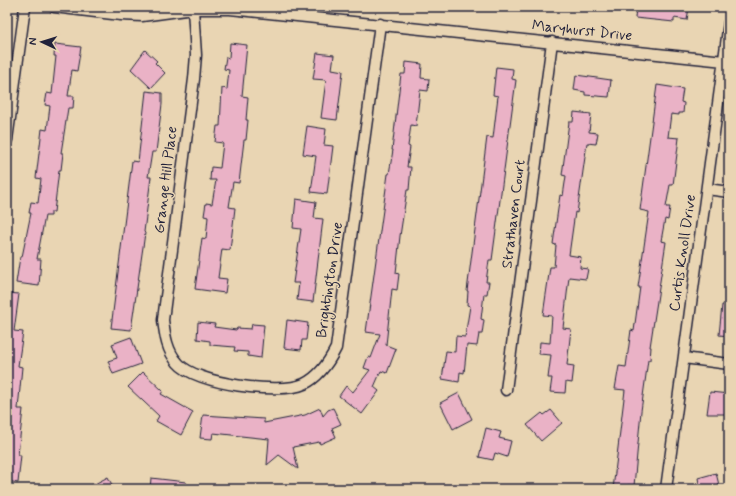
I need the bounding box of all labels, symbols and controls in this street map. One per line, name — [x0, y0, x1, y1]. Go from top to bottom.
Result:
street label: Maryhurst Drive — [531, 16, 633, 46]
north arrow — [22, 22, 62, 62]
text: N — [26, 37, 40, 46]
street label: Grange Hill Place — [149, 125, 183, 235]
street label: Strathaven Court — [497, 158, 531, 270]
street label: Curtis Knoll Drive — [665, 193, 701, 313]
street label: Brightington Drive — [312, 221, 349, 339]

